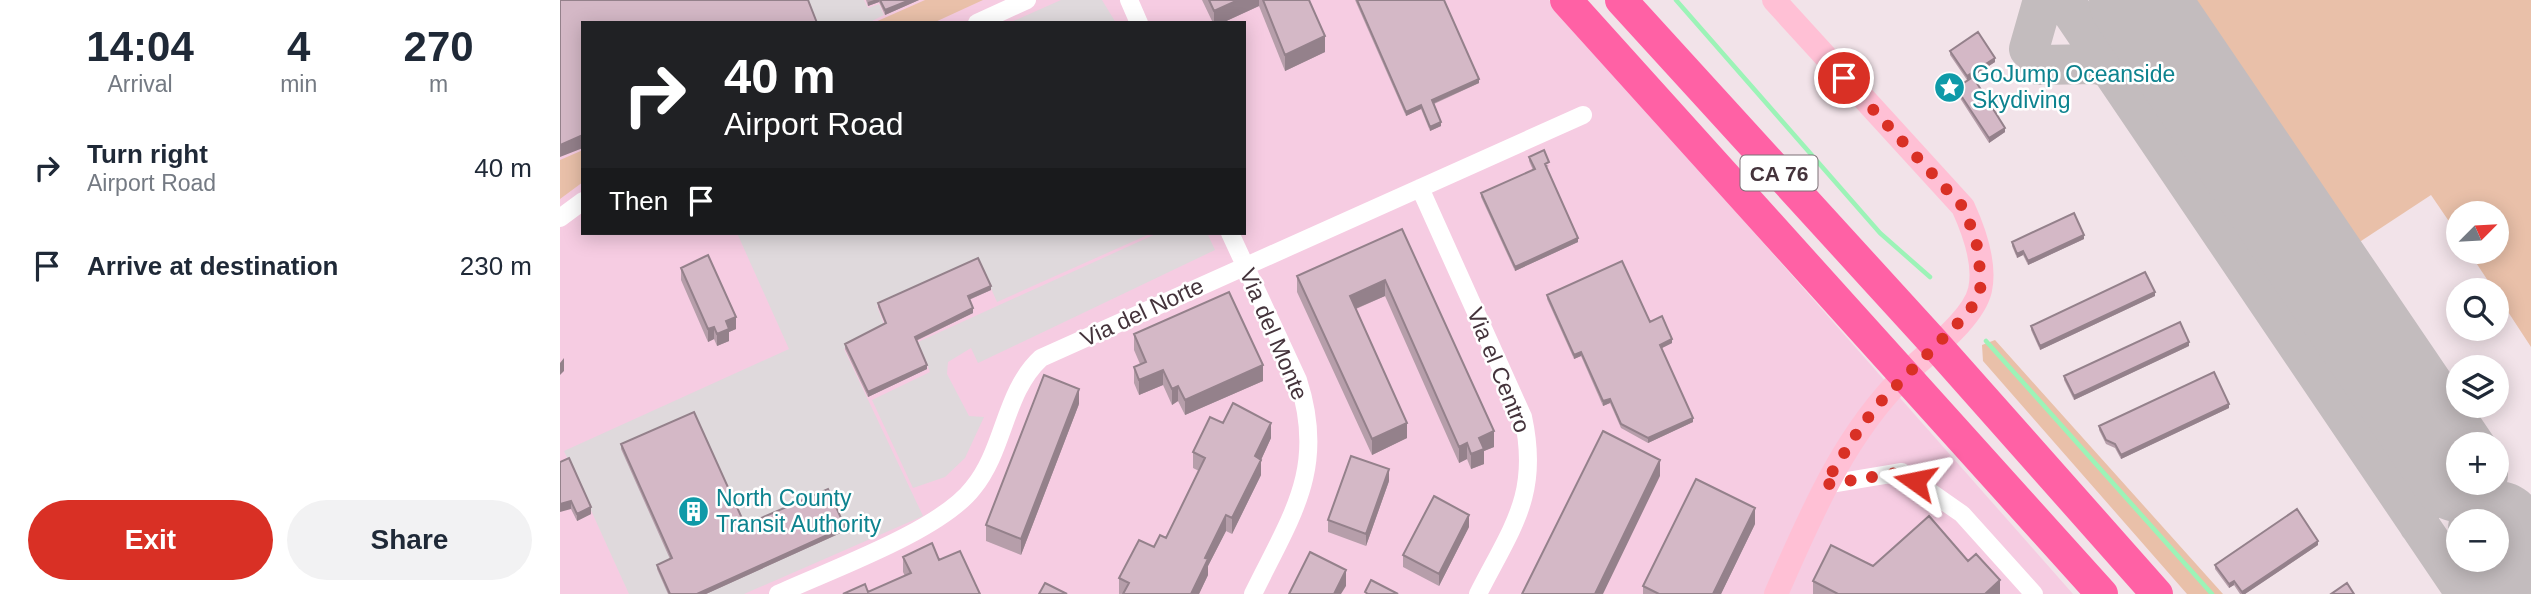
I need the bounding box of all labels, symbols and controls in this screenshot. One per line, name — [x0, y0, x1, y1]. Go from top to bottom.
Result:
text: 14:04 — [86, 23, 194, 70]
text: 4 — [287, 23, 310, 70]
text: 270 — [404, 23, 474, 70]
pin — [1814, 48, 1874, 108]
icon: right — [609, 49, 700, 140]
text: 40 m — [724, 49, 836, 103]
icon: arrive — [1825, 59, 1863, 97]
place label: GoJump Oceanside Skydiving — [1972, 61, 2175, 113]
place icon: GoJump Oceanside Skydiving — [1932, 70, 1966, 104]
text: Arrival — [107, 71, 173, 97]
text: min — [280, 71, 317, 97]
text: m — [429, 71, 448, 97]
text: Airport Road — [724, 106, 904, 142]
text: Turn right — [87, 139, 208, 169]
icon: right — [28, 149, 66, 187]
text: 40 m — [474, 153, 532, 183]
road number: CA 76 — [1740, 156, 1818, 190]
text: Airport Road — [87, 170, 216, 196]
icon: arrive — [682, 182, 720, 220]
text: Then — [609, 186, 668, 216]
north arrow — [2446, 201, 2510, 264]
map controls — [2446, 201, 2509, 572]
icon: arrive — [28, 247, 66, 285]
text: Arrive at destination — [87, 251, 338, 281]
text: 230 m — [460, 251, 532, 281]
street label: Via del Monte — [1235, 264, 1313, 404]
street label: Via del Norte — [1076, 272, 1208, 352]
button: search — [2446, 278, 2509, 341]
street label: Via el Centro — [1462, 304, 1536, 436]
button: layers — [2446, 355, 2509, 418]
button: + — [2446, 432, 2509, 495]
position arrow — [1878, 444, 1952, 518]
place label: North County Transit Authority — [716, 485, 882, 537]
building icon: North County Transit Authority — [676, 494, 710, 528]
button: Exit — [28, 500, 273, 580]
button: Share — [287, 500, 532, 580]
button: − — [2446, 509, 2509, 572]

